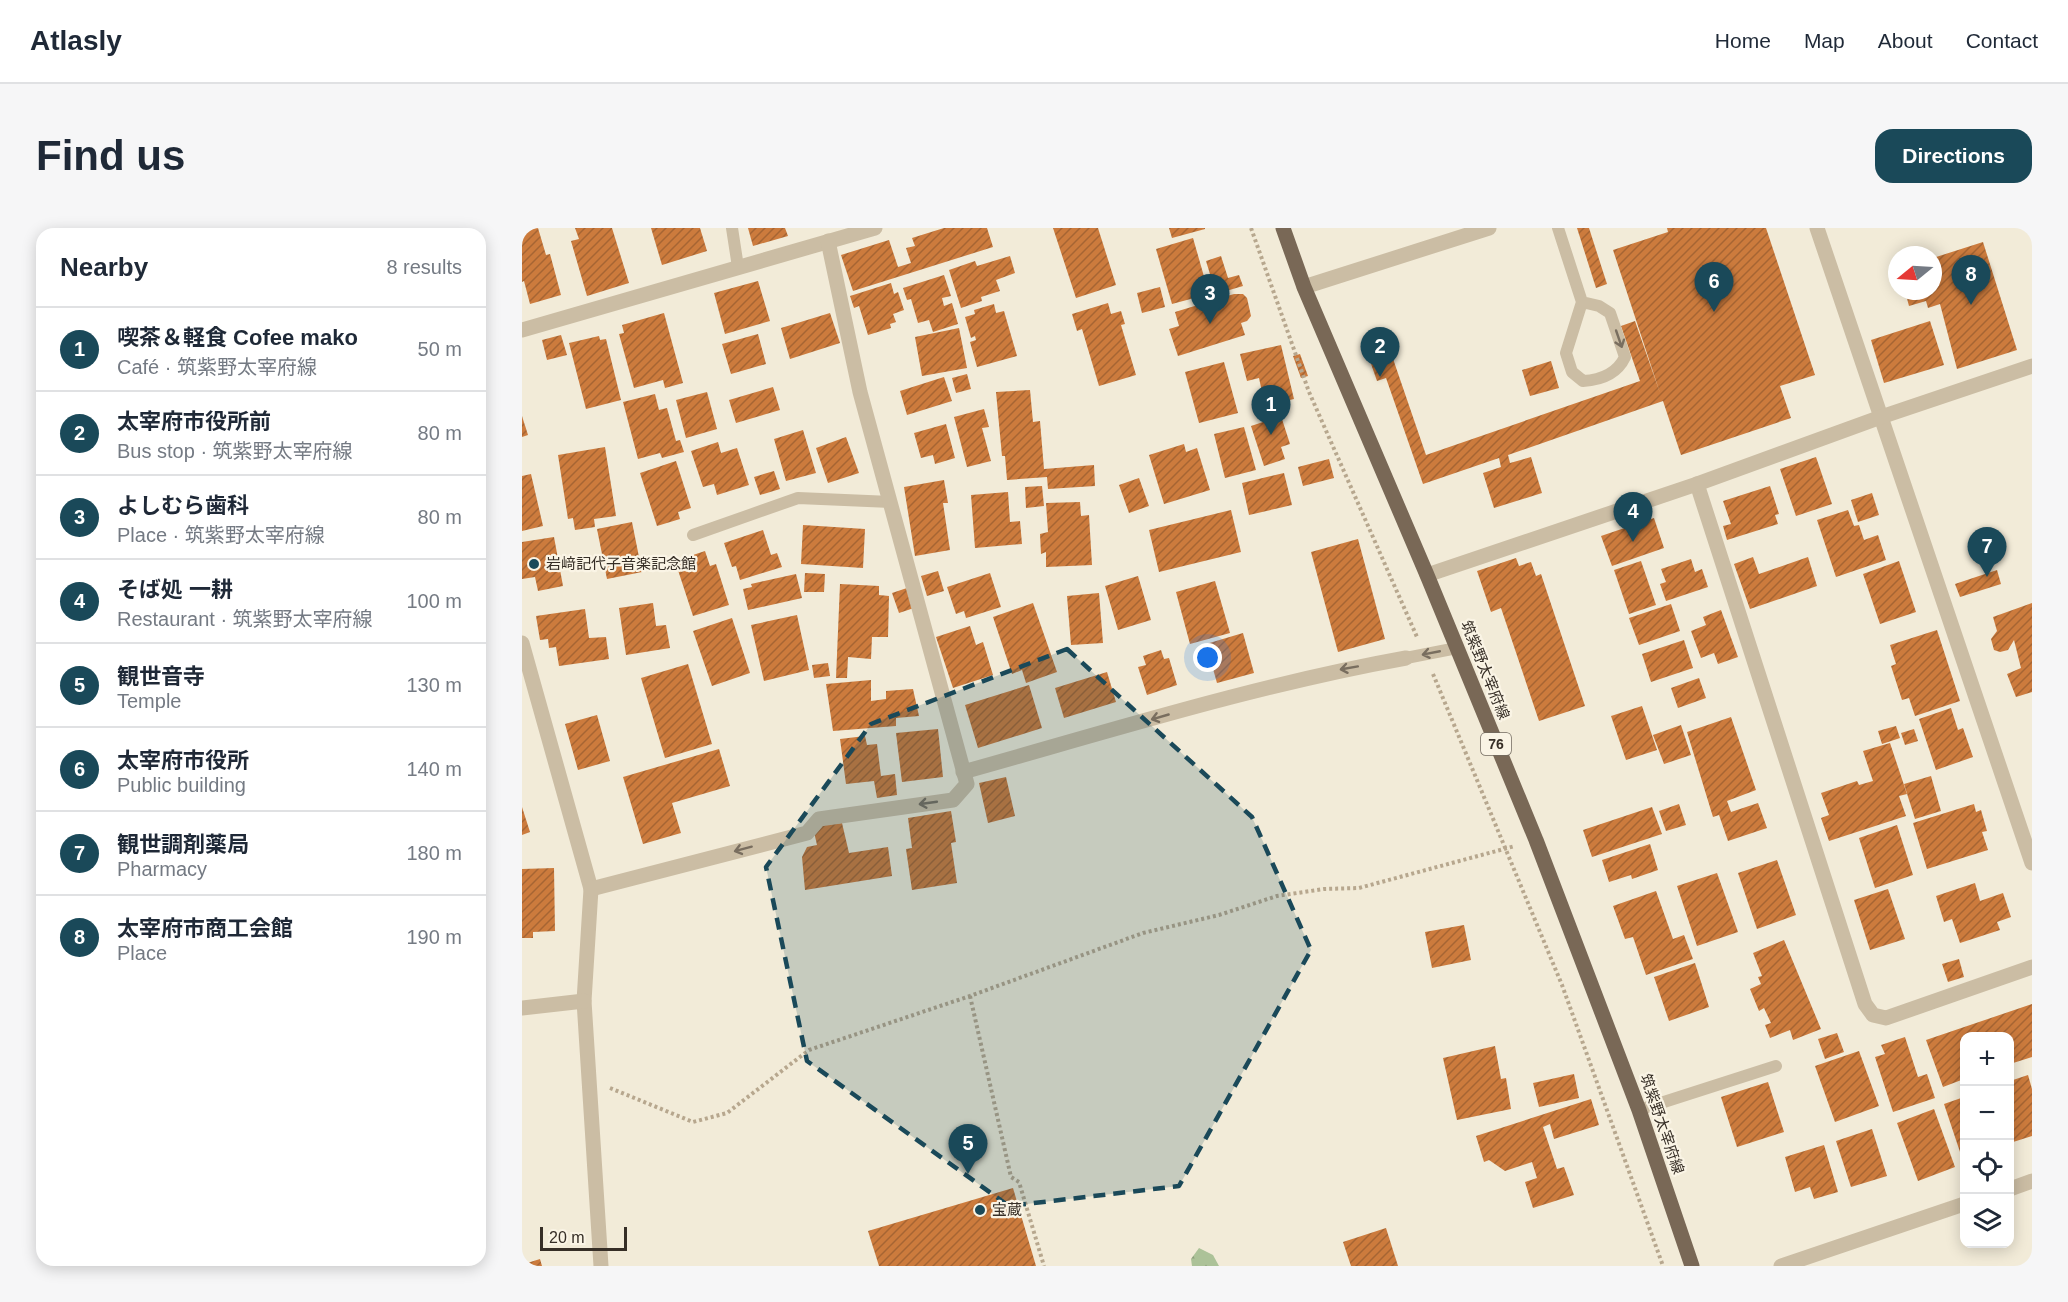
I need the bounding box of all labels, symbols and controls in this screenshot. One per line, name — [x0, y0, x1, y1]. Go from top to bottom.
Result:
text: Atlasly — [30, 25, 122, 56]
text: Home — [1715, 29, 1771, 52]
text: Map — [1804, 29, 1845, 52]
text: About — [1878, 29, 1933, 52]
text: Contact — [1966, 29, 2038, 52]
button: Directions — [1875, 129, 2032, 183]
text: Find us — [36, 132, 185, 179]
north arrow — [1888, 246, 1942, 300]
text: Nearby — [60, 252, 148, 282]
text: 8 results — [386, 256, 462, 278]
pin: 8 — [1952, 256, 1990, 305]
pin: 6 — [1694, 262, 1734, 312]
pin: 3 — [1190, 274, 1230, 324]
text: 喫茶＆軽食 Cofee mako — [117, 325, 358, 350]
pin: 2 — [1360, 328, 1400, 377]
one-way arrow — [1614, 329, 1625, 348]
text: 1 — [74, 338, 85, 360]
text: 50 m — [418, 338, 462, 360]
text: Café · 筑紫野太宰府線 — [117, 356, 317, 378]
pin: 1 — [1252, 386, 1290, 435]
text: 太宰府市役所前 — [117, 409, 271, 434]
text: 2 — [74, 422, 85, 444]
text: 80 m — [418, 422, 462, 444]
text: Bus stop · 筑紫野太宰府線 — [117, 440, 353, 462]
pin: 4 — [1614, 492, 1652, 542]
text: よしむら歯科 — [117, 493, 249, 518]
text: 3 — [74, 506, 85, 528]
text: 80 m — [418, 506, 462, 528]
text: Place · 筑紫野太宰府線 — [117, 524, 325, 546]
pin: 7 — [1968, 528, 2006, 577]
place label: 岩﨑記代子音楽記念館 — [546, 555, 696, 572]
marker: 岩﨑記代子音楽記念館 — [527, 557, 541, 571]
text: そば処 一耕 — [117, 577, 233, 602]
text: 4 — [74, 590, 85, 612]
text: 100 m — [406, 590, 462, 612]
text: Restaurant · 筑紫野太宰府線 — [117, 608, 373, 630]
street label: 筑紫野太宰府線 — [1458, 618, 1513, 722]
your location — [1193, 643, 1222, 672]
one-way arrow — [1422, 648, 1442, 659]
one-way arrow — [1339, 663, 1359, 674]
text: 観世音寺 — [117, 664, 205, 689]
text: 5 — [74, 674, 85, 696]
text: 130 m — [406, 674, 462, 696]
text: Temple — [117, 690, 181, 712]
one-way arrow — [1151, 711, 1170, 723]
road number: 76 — [1481, 733, 1511, 755]
text: 太宰府市役所 — [117, 748, 249, 773]
text: 6 — [74, 758, 85, 780]
text: 140 m — [406, 758, 462, 780]
text: Public building — [117, 774, 246, 796]
one-way arrow — [919, 798, 939, 809]
text: 観世調剤薬局 — [117, 832, 249, 857]
text: 7 — [74, 842, 85, 864]
text: 180 m — [406, 842, 462, 864]
one-way arrow — [734, 844, 753, 856]
text: Pharmacy — [117, 858, 207, 880]
text: 太宰府市商工会館 — [117, 916, 293, 941]
text: 8 — [74, 926, 85, 948]
text: 190 m — [406, 926, 462, 948]
text: Place — [117, 942, 167, 964]
map controls — [1960, 1032, 2014, 1248]
button: + — [1960, 1032, 2014, 1086]
street label: 筑紫野太宰府線 — [1637, 1071, 1688, 1176]
button: − — [1960, 1086, 2014, 1140]
pin: 5 — [948, 1124, 988, 1174]
button: locate — [1960, 1140, 2014, 1194]
button: layers — [1960, 1194, 2014, 1248]
place label: 宝蔵 — [992, 1201, 1022, 1218]
marker: 宝蔵 — [973, 1203, 987, 1217]
scale bar — [540, 1224, 627, 1252]
text: 20 m — [549, 1229, 585, 1246]

